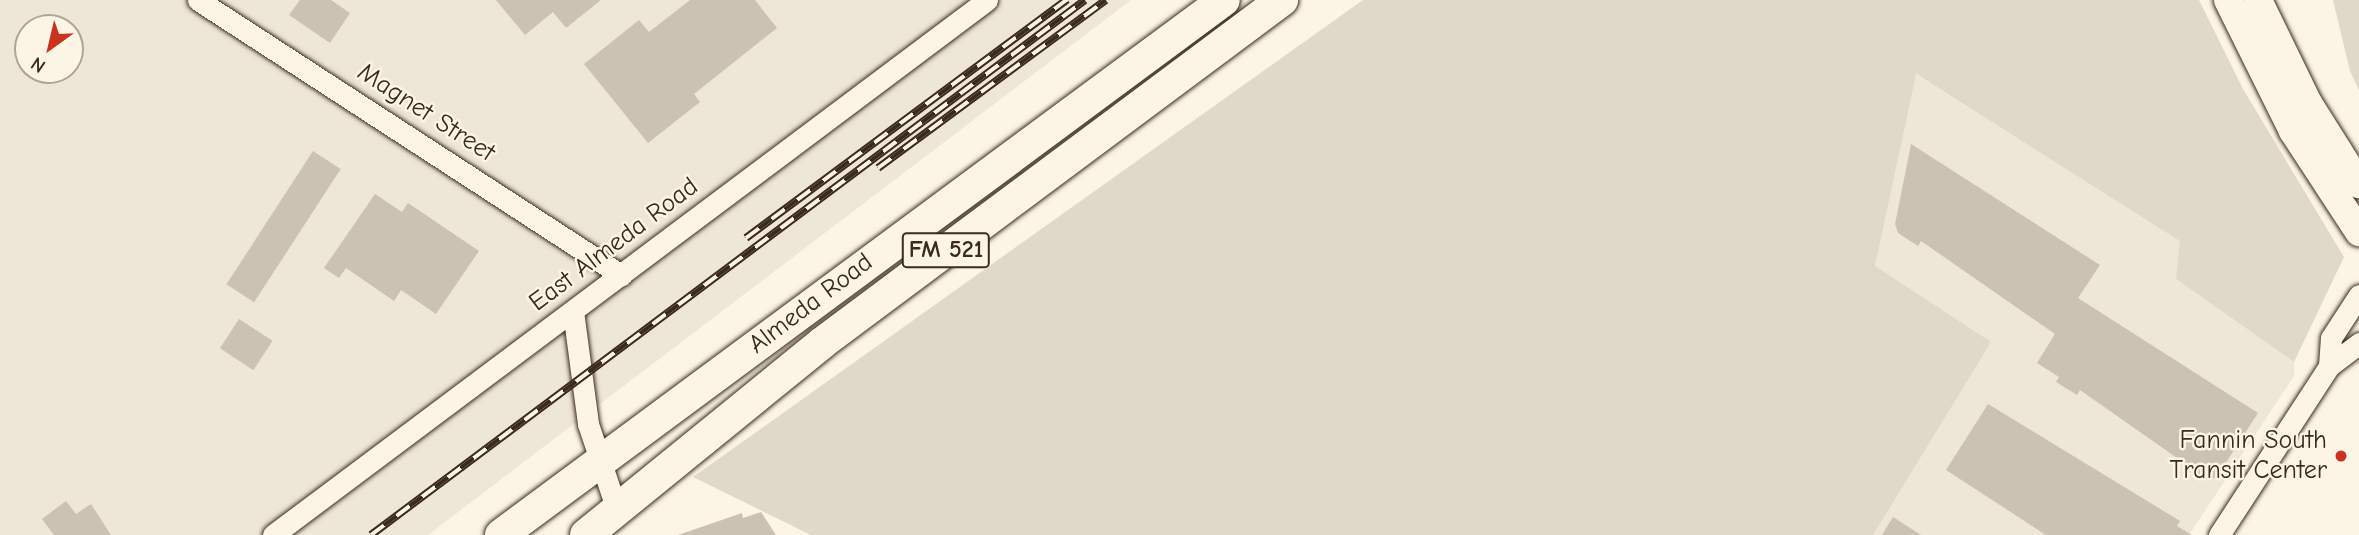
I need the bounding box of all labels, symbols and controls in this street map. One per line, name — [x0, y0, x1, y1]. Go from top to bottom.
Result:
north arrow — [14, 14, 84, 84]
text: N — [27, 52, 50, 77]
street label: Magnet Street — [351, 57, 501, 169]
street label: East Almeda Road — [523, 171, 705, 319]
road number: FM 521 — [900, 230, 992, 270]
street label: Almeda Road — [743, 247, 879, 361]
place label: Fannin South Transit Center — [2170, 425, 2327, 486]
marker: Fannin South Transit Center — [2333, 448, 2349, 464]

